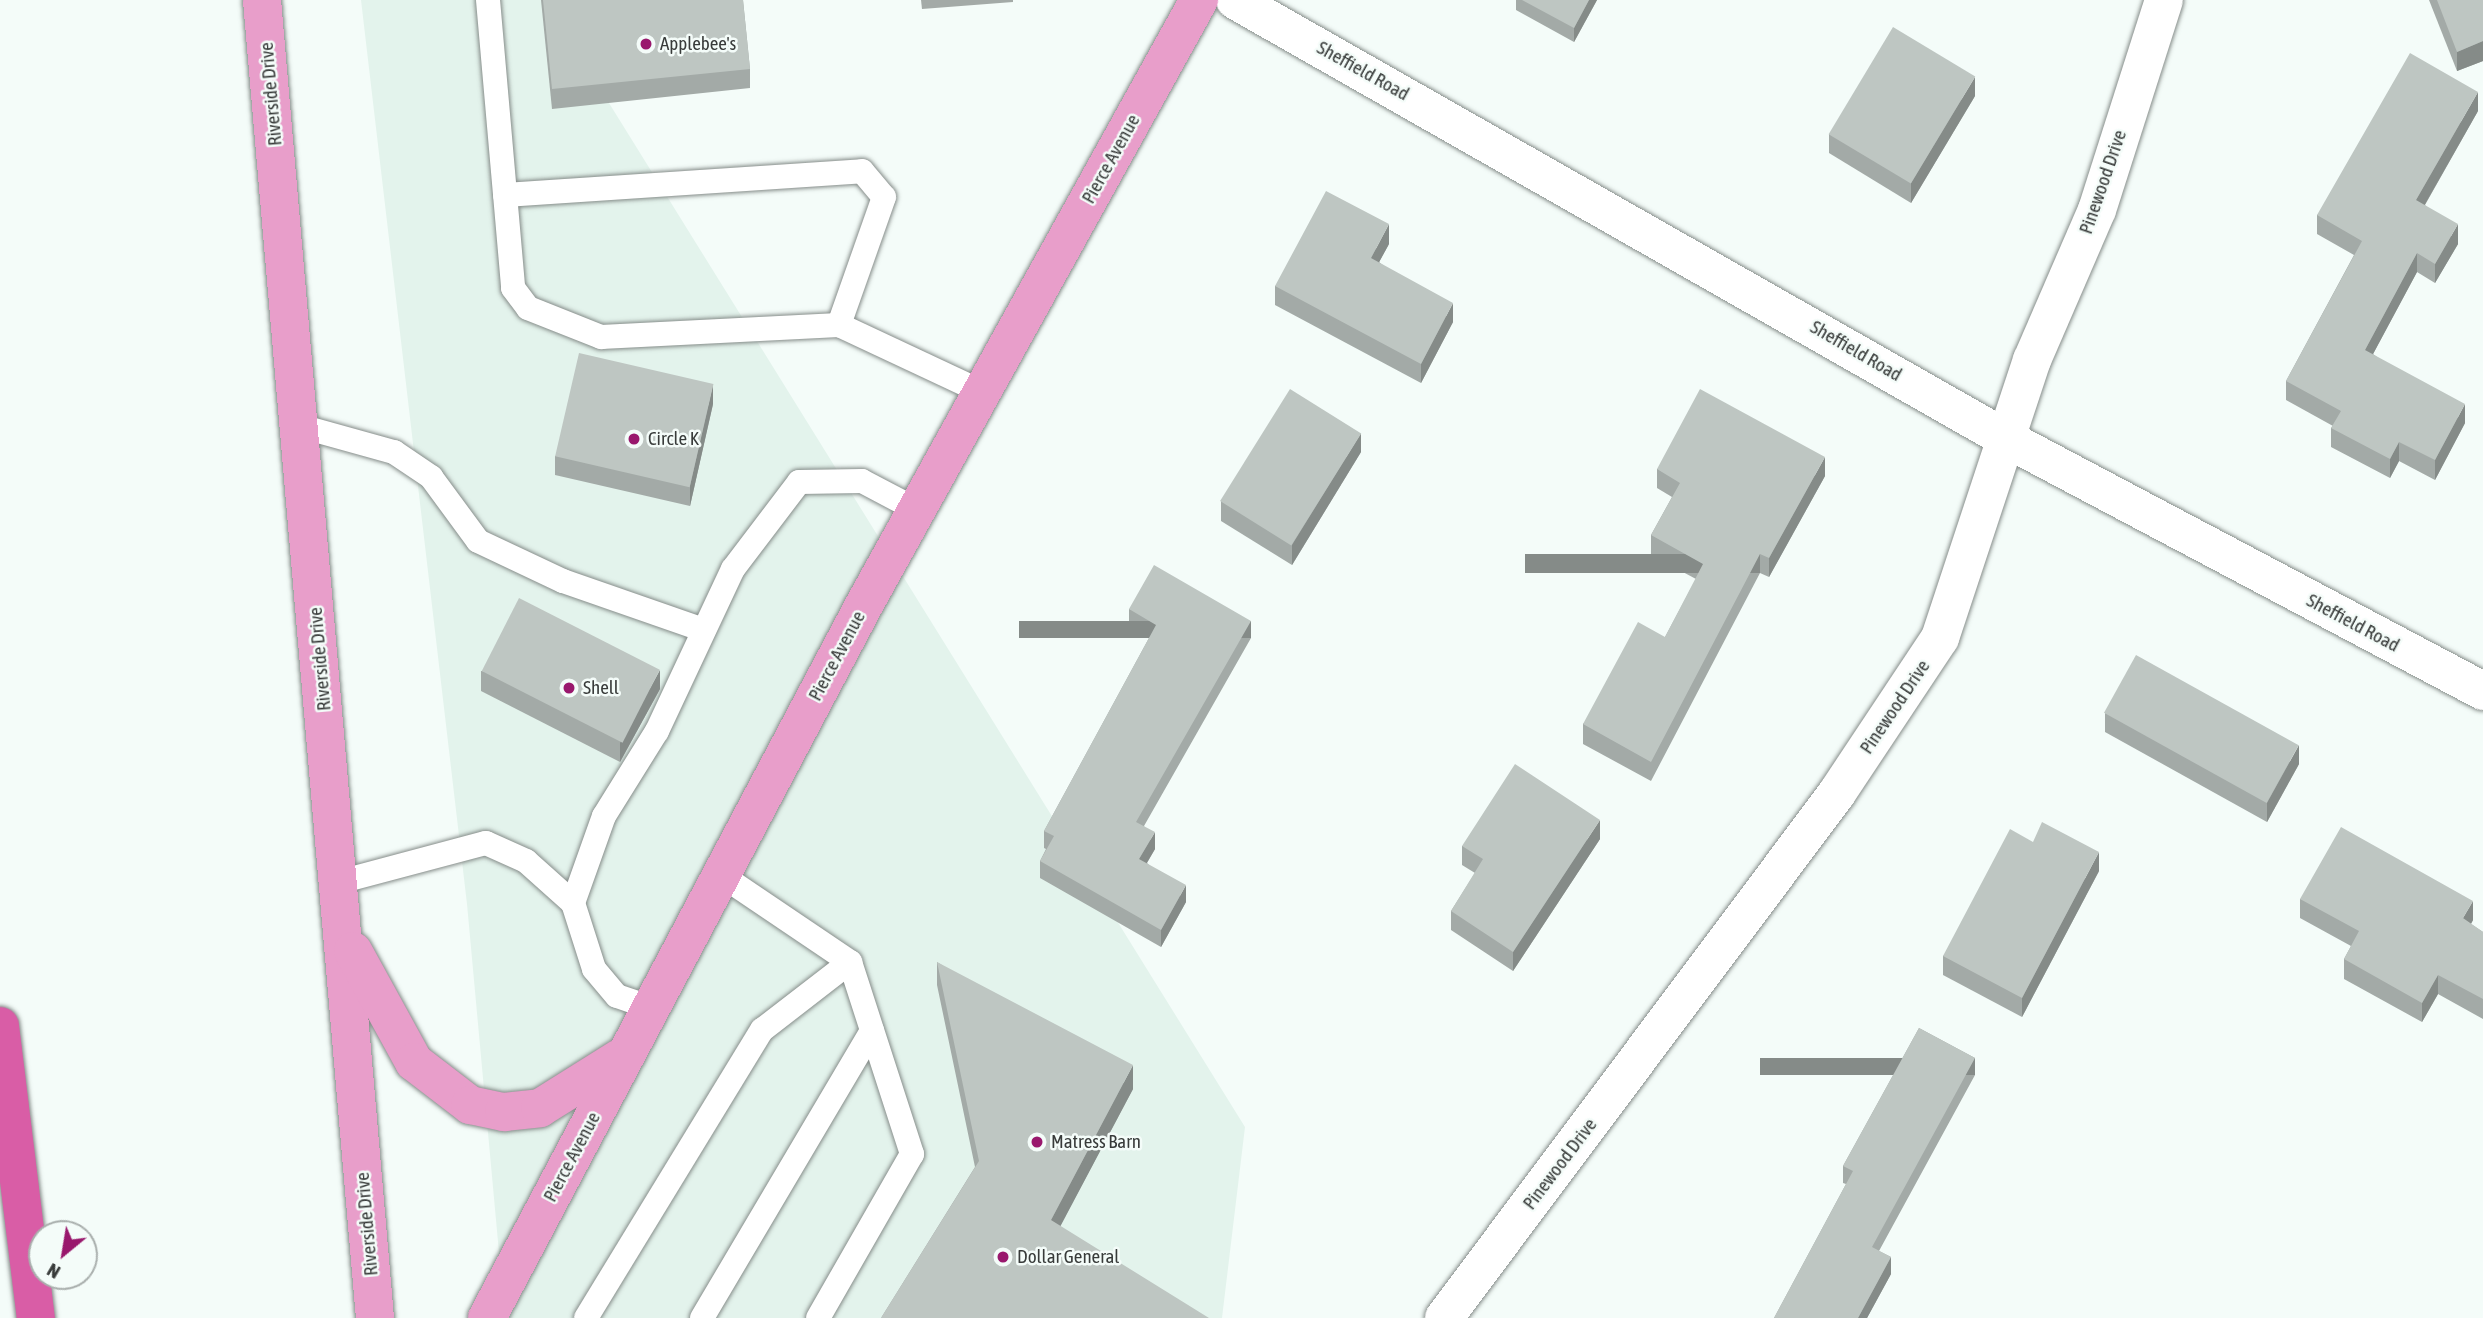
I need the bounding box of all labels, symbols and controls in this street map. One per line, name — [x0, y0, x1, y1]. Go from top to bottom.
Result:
place label: Applebee's — [660, 33, 736, 55]
marker: Applebee's — [638, 36, 654, 52]
street label: Sheffield Road — [1313, 36, 1413, 106]
street label: Riverside Drive — [255, 41, 287, 147]
street label: Pierce Avenue — [1077, 110, 1145, 208]
street label: Pinewood Drive — [2075, 127, 2131, 237]
street label: Sheffield Road — [1806, 316, 1906, 386]
place label: Circle K — [648, 428, 699, 450]
marker: Circle K — [626, 431, 642, 447]
street label: Sheffield Road — [2303, 589, 2403, 657]
street label: Riverside Drive — [304, 606, 336, 712]
street label: Pierce Avenue — [804, 607, 870, 705]
street label: Pinewood Drive — [1855, 656, 1935, 758]
place label: Shell — [583, 677, 619, 699]
marker: Shell — [561, 680, 577, 696]
street label: Pierce Avenue — [539, 1108, 605, 1206]
street label: Pinewood Drive — [1518, 1114, 1602, 1214]
place label: Matress Barn — [1051, 1131, 1141, 1153]
marker: Matress Barn — [1029, 1134, 1045, 1150]
street label: Riverside Drive — [351, 1171, 383, 1277]
north arrow — [28, 1220, 98, 1290]
place label: Dollar General — [1017, 1246, 1119, 1268]
marker: Dollar General — [995, 1249, 1011, 1265]
text: N — [43, 1259, 64, 1284]

